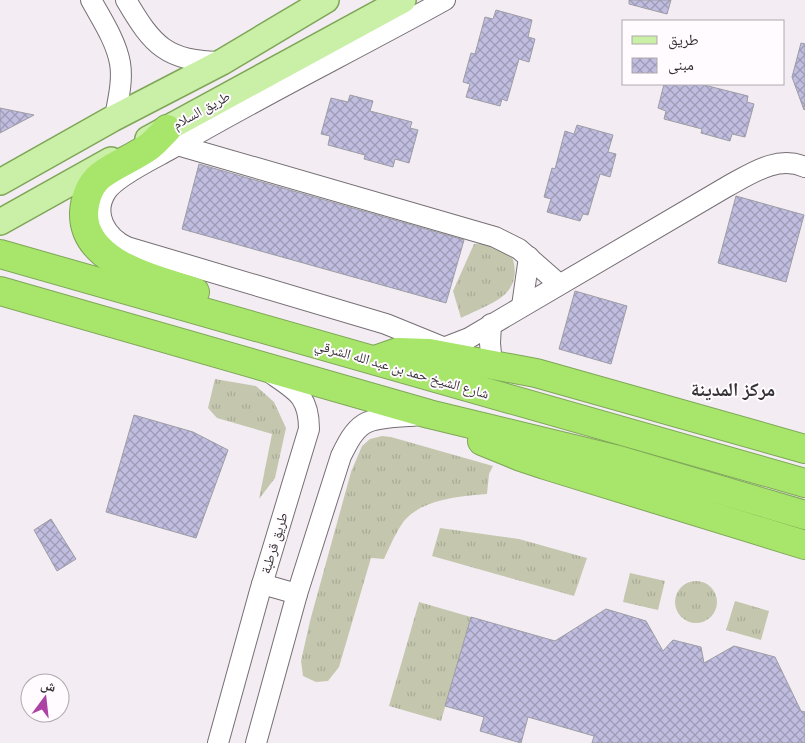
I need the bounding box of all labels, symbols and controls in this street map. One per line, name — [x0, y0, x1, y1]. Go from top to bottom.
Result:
legend — [622, 20, 785, 85]
text: طريق — [668, 30, 699, 50]
text: مبنى — [668, 55, 694, 75]
street label: طريق السلام — [169, 87, 233, 134]
street label: شارع الشيخ حمد بن عبد الله الشرقي — [312, 335, 491, 405]
district label: مركز المدينة — [691, 377, 775, 401]
street label: طريق قرطبة — [256, 510, 293, 576]
north arrow — [20, 673, 70, 723]
text: ش — [39, 675, 58, 696]

